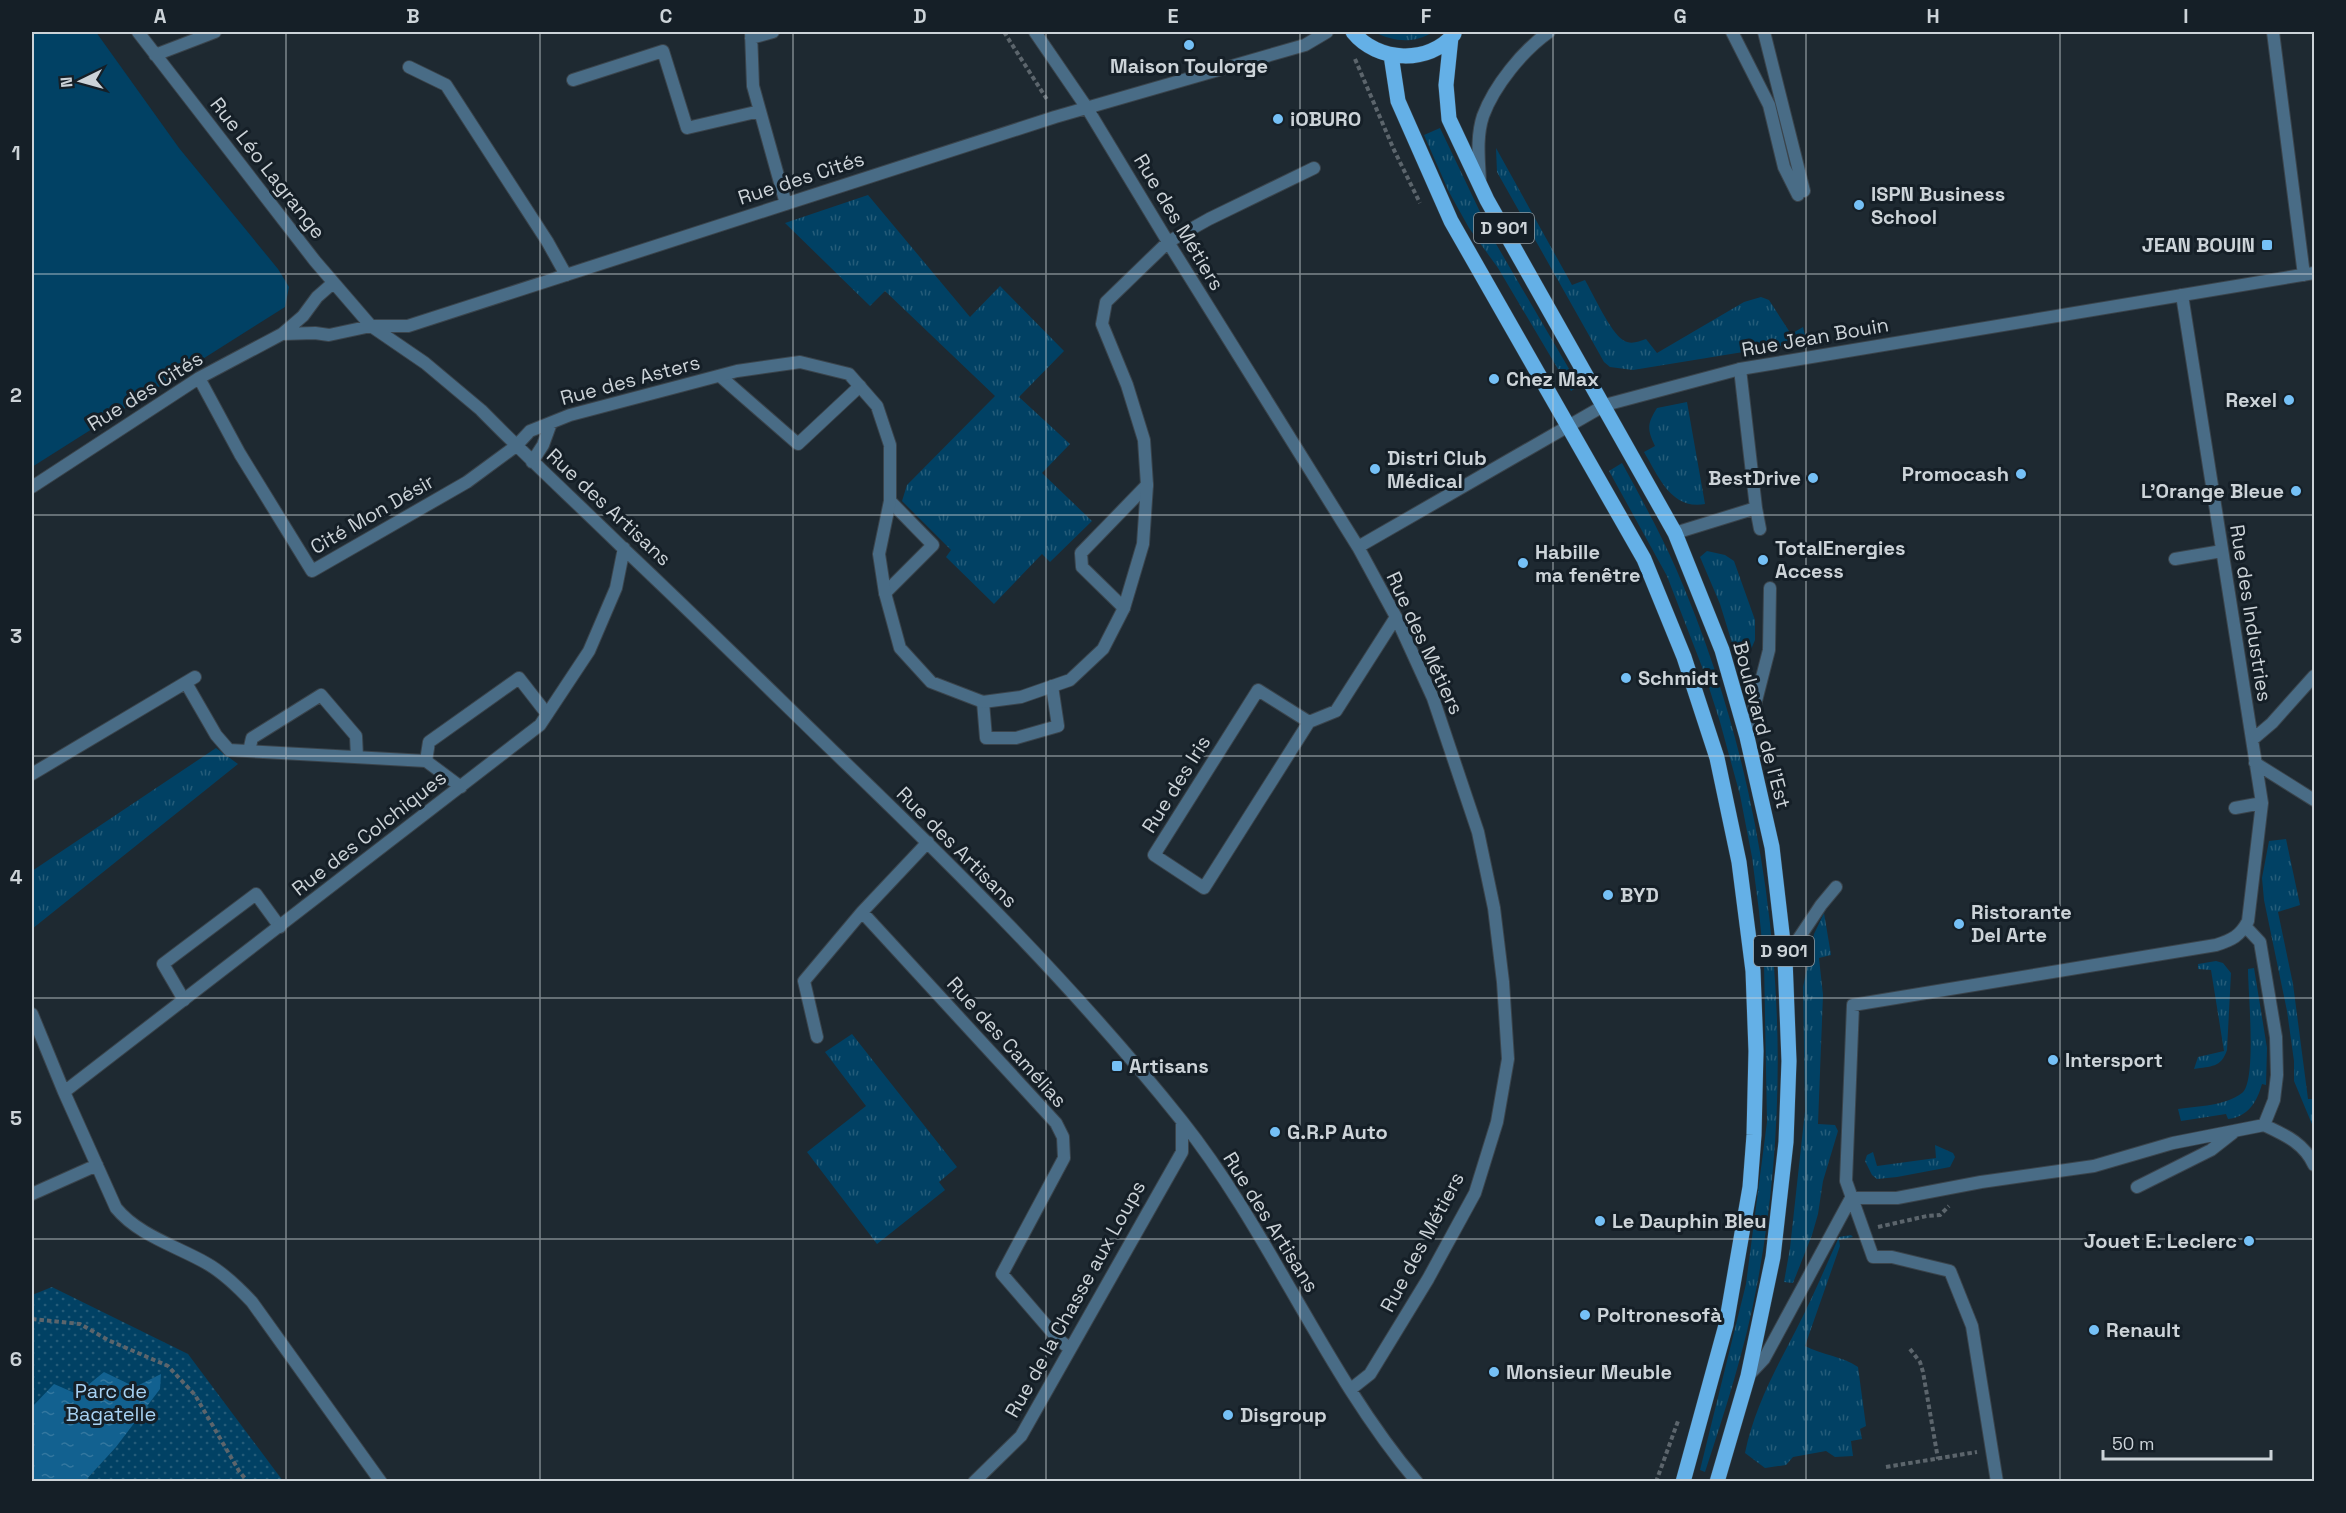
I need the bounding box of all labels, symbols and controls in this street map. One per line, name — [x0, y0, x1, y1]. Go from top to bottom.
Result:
text: A — [154, 3, 167, 29]
text: B — [406, 3, 420, 29]
text: C — [660, 3, 673, 29]
text: D — [913, 3, 927, 29]
text: E — [1167, 3, 1179, 29]
text: F — [1421, 3, 1432, 29]
text: G — [1673, 3, 1687, 29]
text: H — [1926, 3, 1940, 29]
text: I — [2183, 3, 2189, 29]
marker: Maison Toulorge — [1182, 38, 1196, 52]
north arrow — [51, 51, 111, 111]
place label: Maison Toulorge — [1110, 53, 1268, 79]
text: N — [56, 76, 77, 89]
street label: Rue Léo Lagrange — [205, 92, 331, 244]
place label: iOBURO — [1290, 106, 1361, 132]
marker: iOBURO — [1271, 112, 1285, 126]
text: 1 — [11, 140, 21, 166]
street label: Rue des Cités — [735, 145, 867, 211]
street label: Rue des Métiers — [1128, 149, 1230, 295]
place label: ISPN Business School — [1871, 181, 2005, 230]
marker: ISPN Business School — [1852, 198, 1866, 212]
road number: D 901 — [1474, 213, 1534, 243]
place label: JEAN BOUIN — [2142, 232, 2255, 258]
marker: JEAN BOUIN — [2260, 238, 2274, 252]
street label: Rue Jean Bouin — [1739, 311, 1891, 363]
street label: Rue des Cités — [82, 345, 208, 437]
street label: Rue des Asters — [557, 349, 703, 411]
place label: Chez Max — [1506, 366, 1599, 392]
marker: Chez Max — [1487, 372, 1501, 386]
text: 2 — [10, 382, 22, 408]
place label: Rexel — [2225, 387, 2277, 413]
marker: Rexel — [2282, 393, 2296, 407]
street label: Rue des Artisans — [541, 443, 677, 571]
place label: Distri Club Médical — [1387, 445, 1487, 494]
place label: Promocash — [1902, 461, 2009, 487]
marker: Distri Club Médical — [1368, 462, 1382, 476]
place label: BestDrive — [1708, 465, 1801, 491]
marker: Promocash — [2014, 467, 2028, 481]
street label: Cité Mon Désir — [305, 468, 439, 560]
marker: BestDrive — [1806, 471, 1820, 485]
place label: L'Orange Bleue — [2141, 478, 2284, 504]
marker: L'Orange Bleue — [2289, 484, 2303, 498]
street label: Rue des Industries — [2224, 523, 2278, 703]
place label: TotalEnergies Access — [1775, 535, 1905, 584]
place label: Habille ma fenêtre — [1535, 539, 1640, 588]
marker: TotalEnergies Access — [1756, 553, 1770, 567]
marker: Habille ma fenêtre — [1516, 556, 1530, 570]
street label: Rue des Métiers — [1381, 567, 1469, 719]
text: 3 — [10, 623, 22, 649]
street label: Boulevard de l'Est — [1727, 639, 1797, 811]
place label: Schmidt — [1638, 665, 1718, 691]
marker: Schmidt — [1619, 671, 1633, 685]
street label: Rue des Iris — [1136, 730, 1216, 838]
street label: Rue des Colchiques — [287, 765, 451, 901]
street label: Rue des Artisans — [891, 781, 1023, 913]
text: 4 — [10, 864, 23, 890]
place label: BYD — [1620, 882, 1659, 908]
marker: BYD — [1601, 888, 1615, 902]
place label: Ristorante Del Arte — [1971, 899, 2072, 948]
marker: Ristorante Del Arte — [1952, 917, 1966, 931]
road number: D 901 — [1754, 936, 1814, 966]
street label: Rue des Camélias — [941, 971, 1073, 1113]
place label: Intersport — [2065, 1047, 2163, 1073]
place label: Artisans — [1129, 1053, 1209, 1079]
marker: Intersport — [2046, 1053, 2060, 1067]
marker: Artisans — [1110, 1059, 1124, 1073]
text: 5 — [10, 1105, 22, 1131]
place label: G.R.P Auto — [1287, 1119, 1388, 1145]
marker: G.R.P Auto — [1268, 1125, 1282, 1139]
street label: Rue des Artisans — [1217, 1147, 1325, 1297]
street label: Rue des Métiers — [1374, 1168, 1470, 1316]
street label: Rue de la Chasse aux Loups — [999, 1176, 1151, 1422]
place label: Le Dauphin Bleu — [1612, 1208, 1767, 1234]
marker: Le Dauphin Bleu — [1593, 1214, 1607, 1228]
place label: Jouet E. Leclerc — [2084, 1228, 2237, 1254]
marker: Jouet E. Leclerc — [2242, 1234, 2256, 1248]
place label: Poltronesofà — [1597, 1302, 1722, 1328]
marker: Poltronesofà — [1578, 1308, 1592, 1322]
place label: Renault — [2106, 1317, 2181, 1343]
marker: Renault — [2087, 1323, 2101, 1337]
text: 6 — [10, 1346, 22, 1372]
place label: Monsieur Meuble — [1506, 1359, 1672, 1385]
marker: Monsieur Meuble — [1487, 1365, 1501, 1379]
park label: Parc de Bagatelle — [66, 1378, 156, 1427]
place label: Disgroup — [1240, 1402, 1327, 1428]
marker: Disgroup — [1221, 1408, 1235, 1422]
scale bar — [2103, 1423, 2271, 1461]
text: 50 m — [2112, 1432, 2154, 1455]

